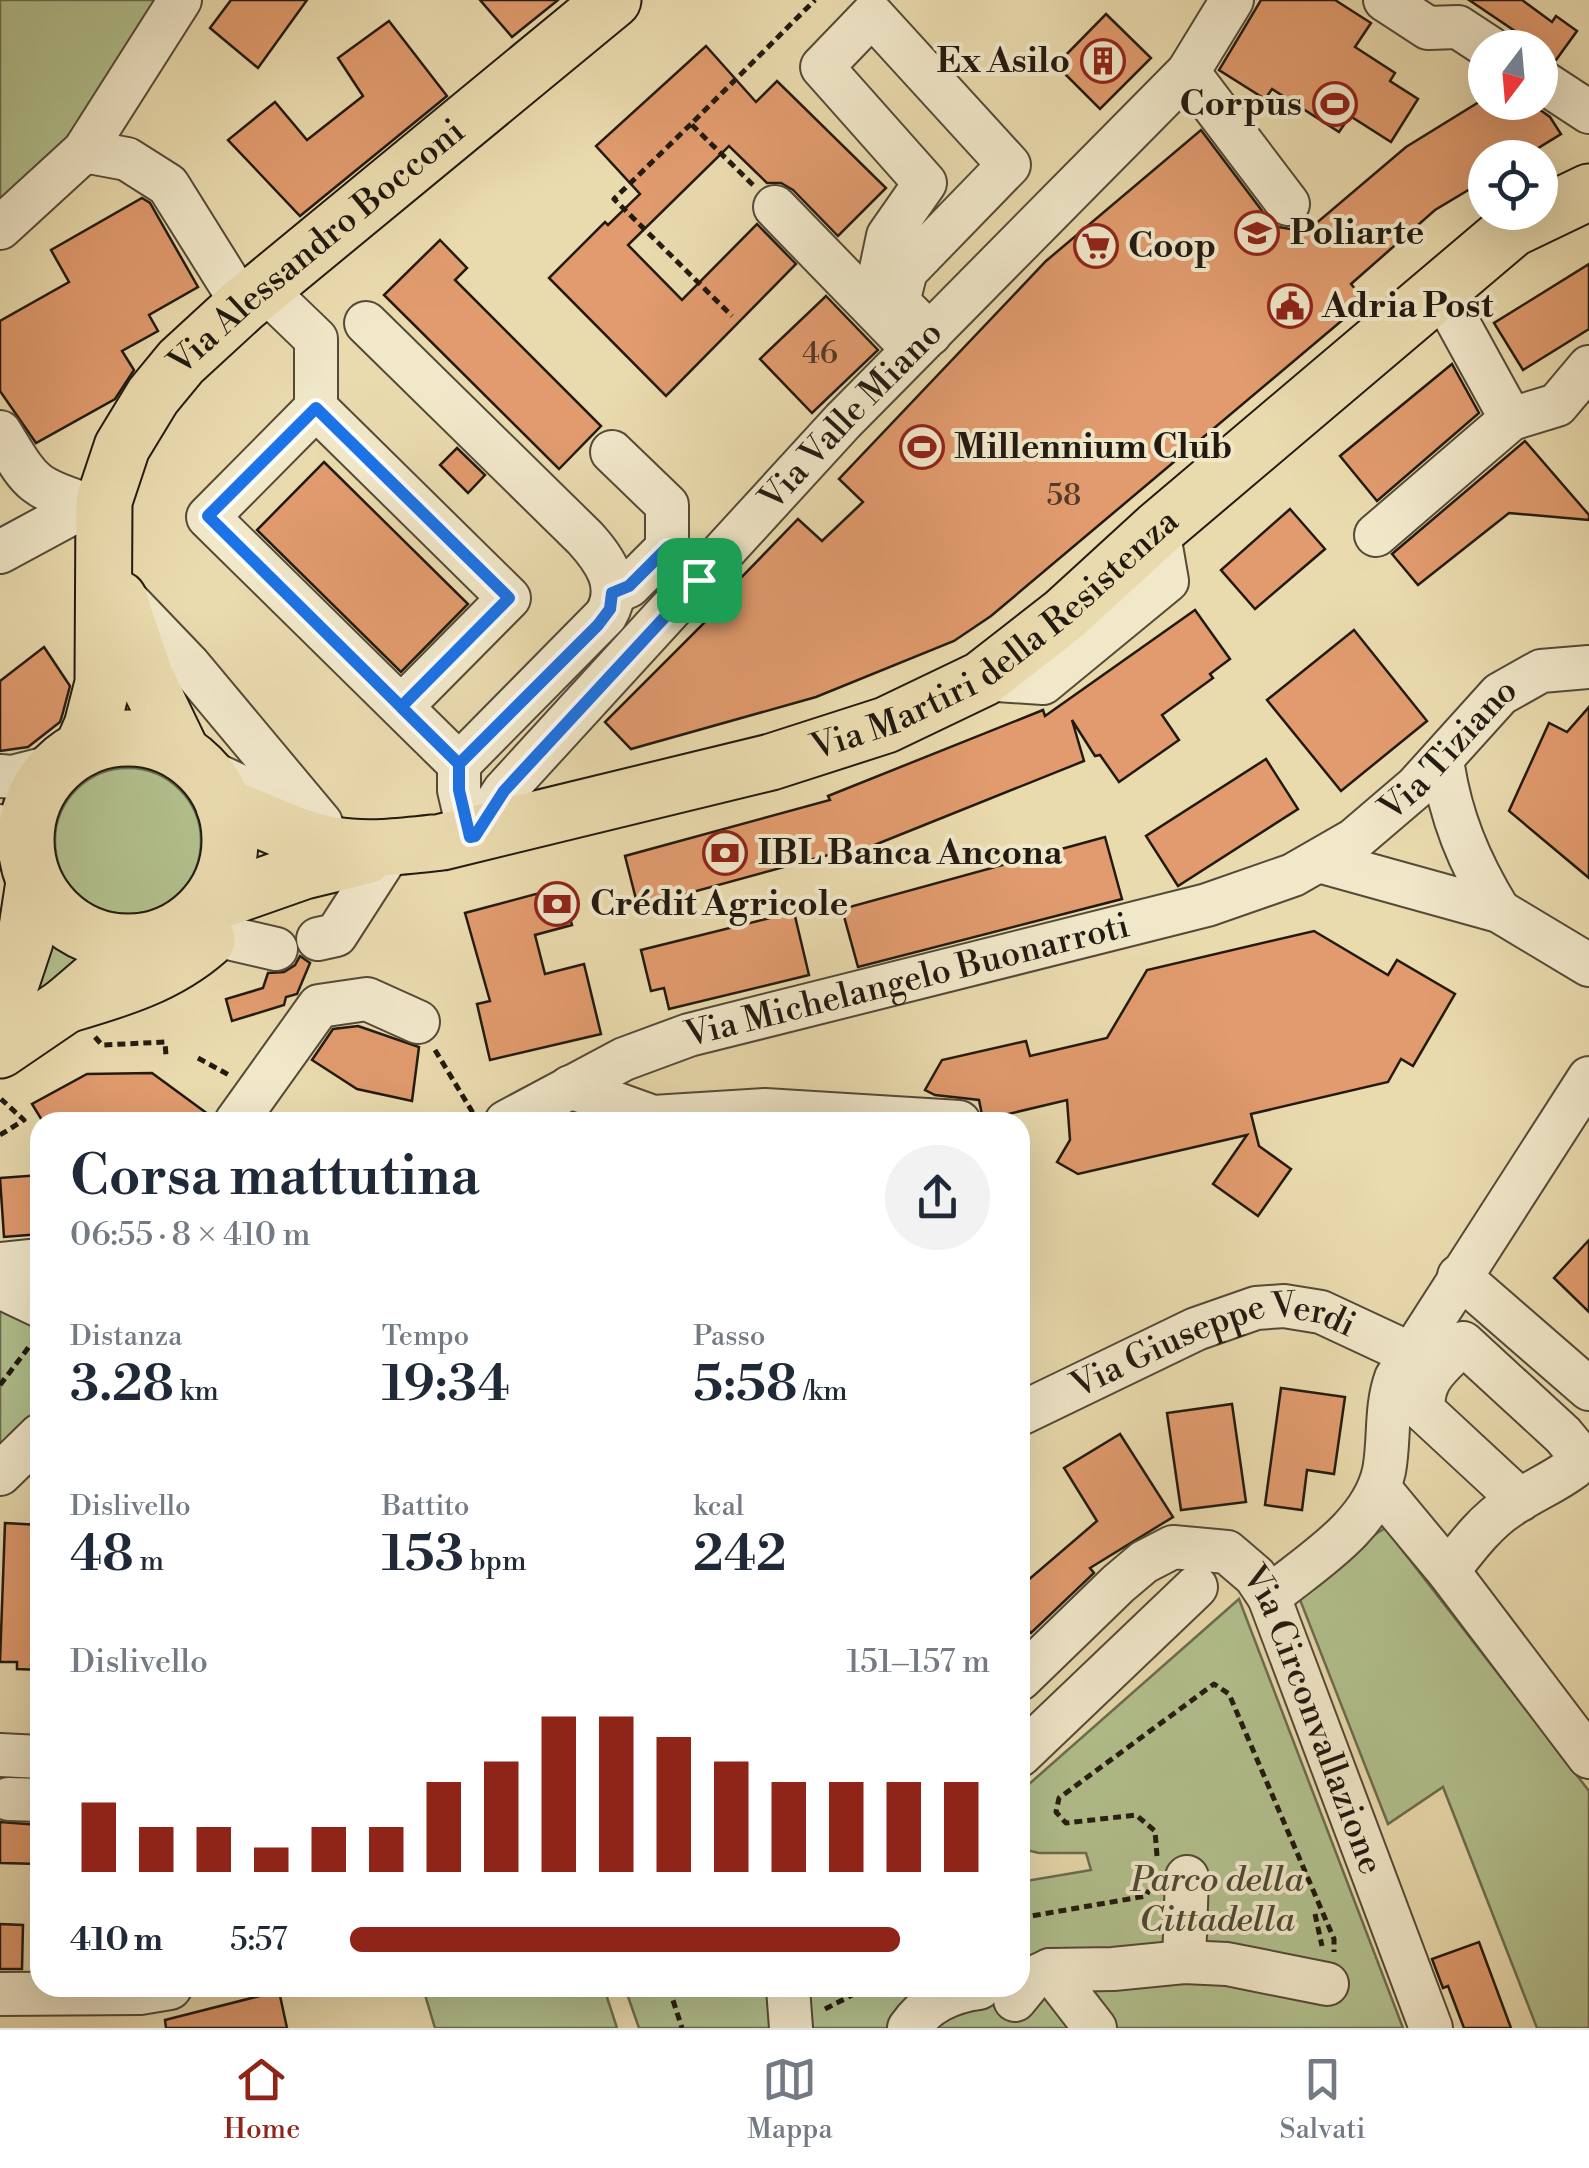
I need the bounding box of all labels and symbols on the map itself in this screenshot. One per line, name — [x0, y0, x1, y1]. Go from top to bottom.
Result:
north arrow — [1468, 30, 1558, 120]
building icon: Ex Asilo — [1080, 38, 1126, 84]
place label: Ex Asilo — [936, 40, 1070, 83]
sports icon: Corpus — [1312, 81, 1358, 127]
place label: Corpus — [1180, 83, 1302, 126]
street label: Via Alessandro Bocconi — [159, 110, 473, 385]
school or university icon: Poliarte — [1234, 210, 1280, 256]
place label: Poliarte — [1290, 212, 1424, 255]
supermarket icon: Coop — [1073, 223, 1119, 269]
place label: Coop — [1128, 225, 1216, 268]
public building icon: Adria Post — [1267, 283, 1313, 329]
place label: Adria Post — [1321, 285, 1494, 328]
street label: Via Valle Miano — [750, 312, 951, 520]
house number: 46 — [802, 335, 838, 373]
sports icon: Millennium Club — [899, 424, 945, 470]
place label: Millennium Club — [954, 426, 1232, 469]
house number: 58 — [1047, 477, 1081, 515]
street label: Via Martiri della Resistenza — [805, 499, 1187, 770]
pin — [657, 538, 742, 623]
street label: Via Tiziano — [1370, 668, 1524, 831]
bank icon: IBL Banca Ancona — [702, 830, 748, 876]
place label: IBL Banca Ancona — [758, 832, 1063, 875]
bank icon: Crédit Agricole — [534, 881, 580, 927]
place label: Crédit Agricole — [590, 883, 848, 926]
street label: Via Michelangelo Buonarroti — [680, 904, 1134, 1057]
street label: Via Giuseppe Verdi — [1063, 1284, 1363, 1408]
street label: Via Circonvallazione — [1232, 1556, 1393, 1880]
park label: Parco della Cittadella — [1129, 1859, 1304, 1942]

